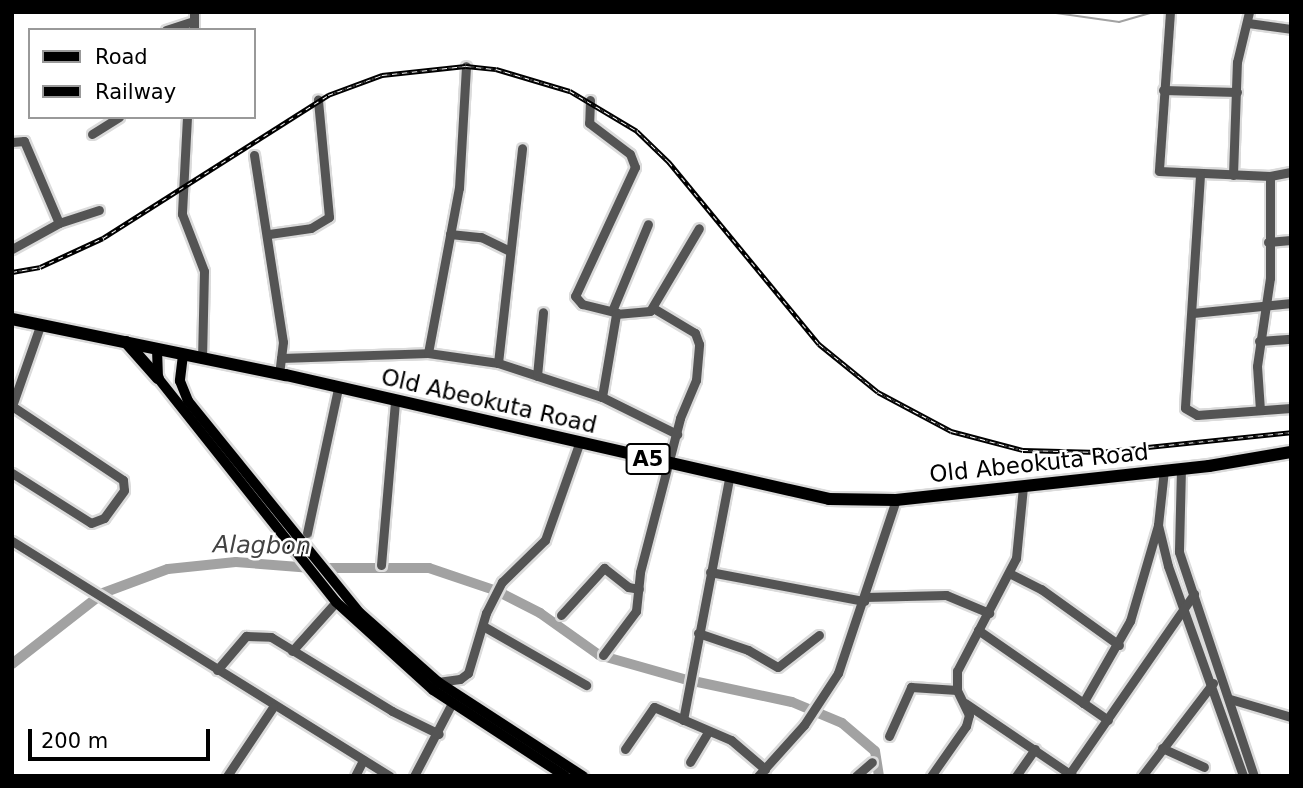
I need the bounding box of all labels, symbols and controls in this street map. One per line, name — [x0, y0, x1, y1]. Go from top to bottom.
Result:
legend — [28, 28, 256, 119]
text: Road — [95, 45, 148, 69]
text: Railway — [95, 80, 176, 104]
street label: Old Abeokuta Road — [379, 363, 599, 439]
street label: Old Abeokuta Road — [928, 438, 1150, 488]
road number: A5 — [625, 442, 671, 476]
water label: Alagbon — [213, 531, 311, 561]
scale bar — [32, 714, 214, 758]
text: 200 m — [41, 729, 108, 753]

